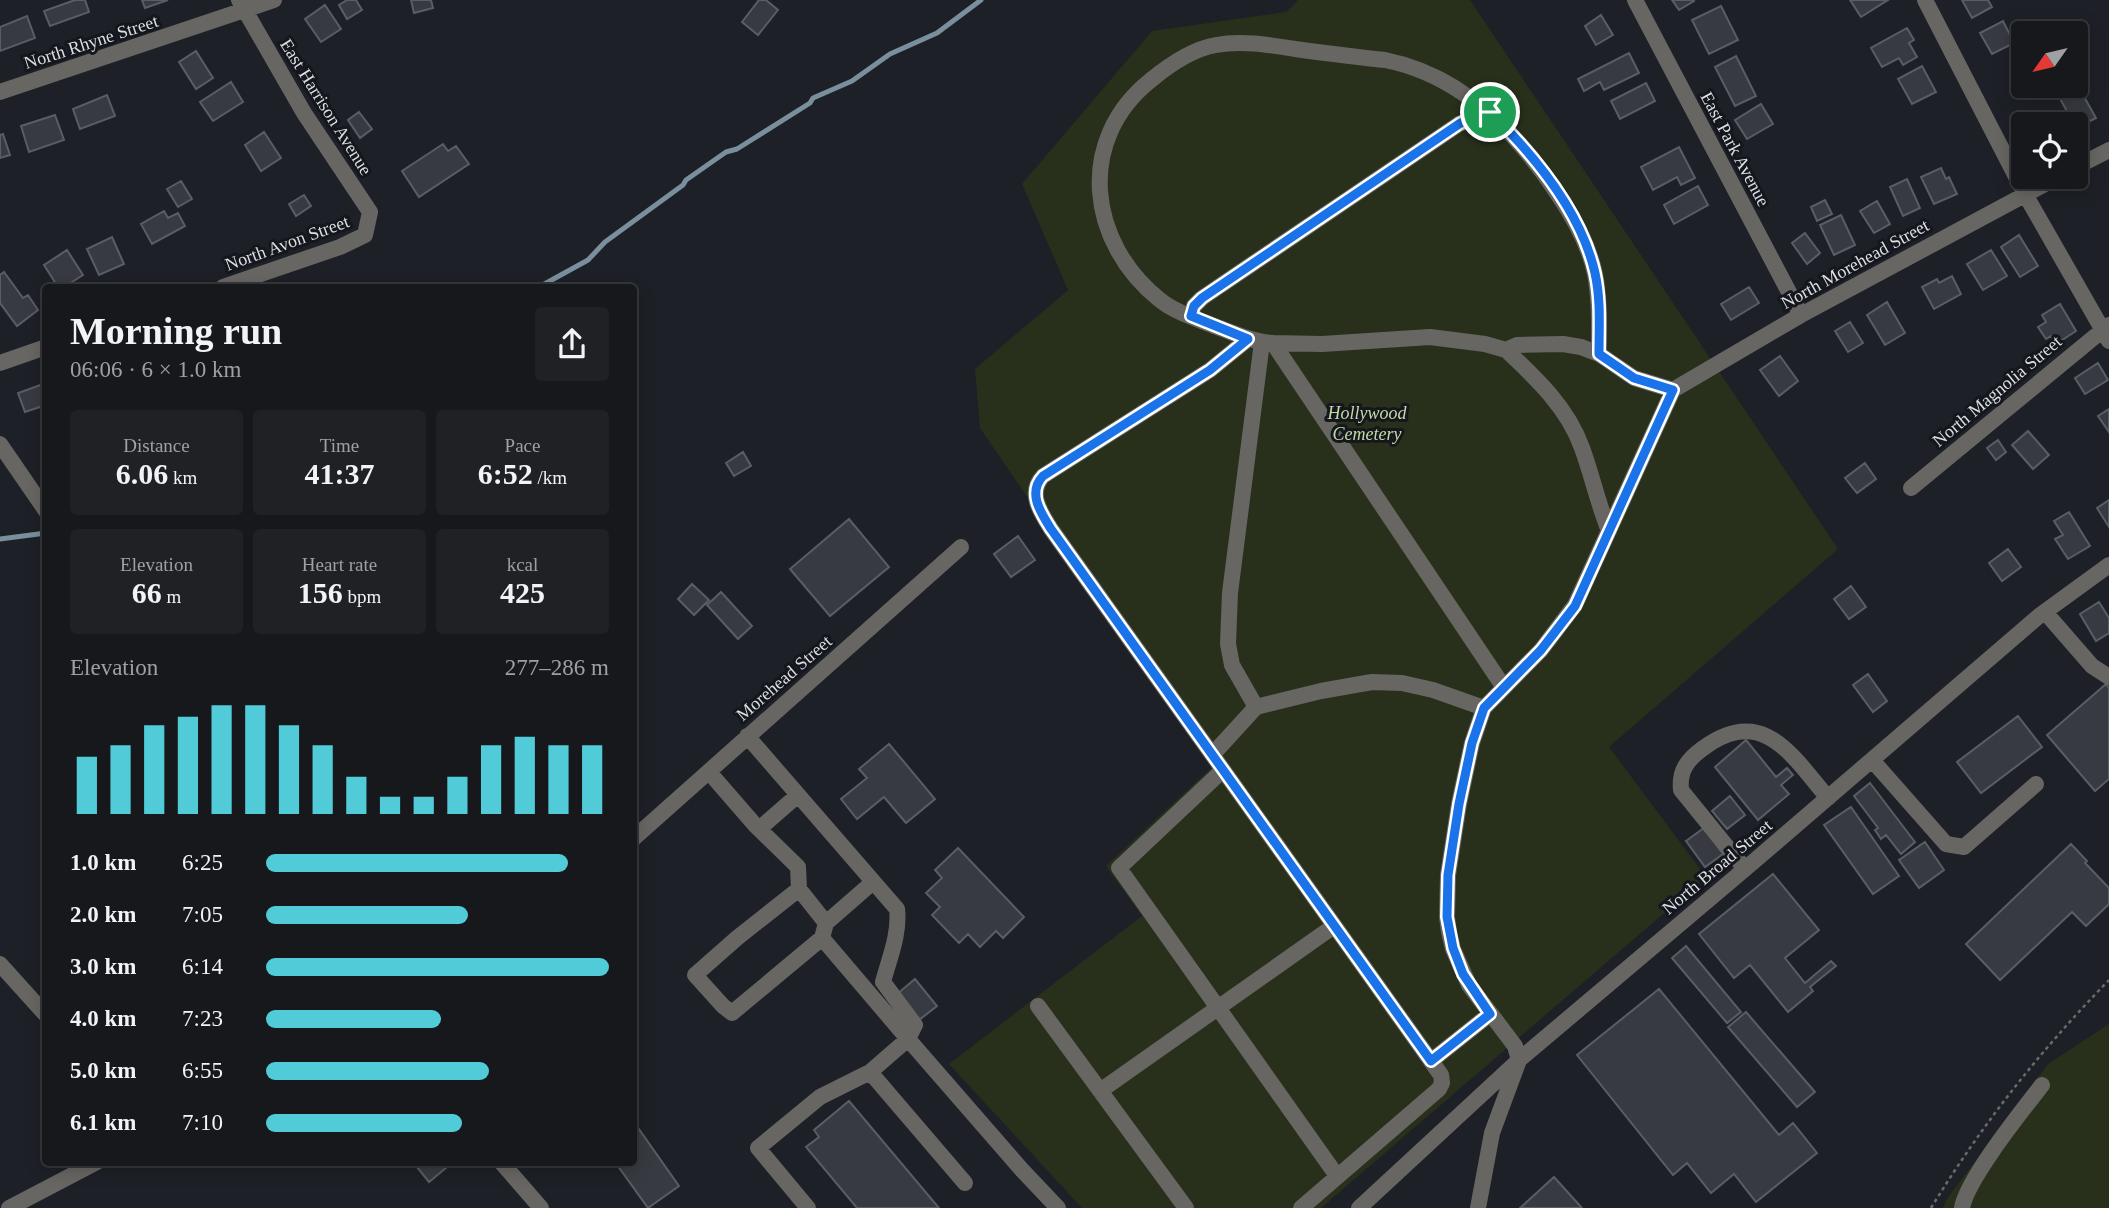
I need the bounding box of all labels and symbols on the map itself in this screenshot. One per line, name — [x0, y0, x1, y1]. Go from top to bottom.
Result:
street label: North Rhyne Street — [21, 11, 161, 73]
north arrow — [2011, 21, 2088, 98]
street label: East Harrison Avenue — [276, 35, 376, 179]
pin — [1460, 82, 1520, 142]
street label: East Park Avenue — [1696, 88, 1774, 210]
street label: North Avon Street — [222, 211, 352, 275]
street label: North Morehead Street — [1778, 215, 1932, 313]
street label: North Magnolia Street — [1929, 331, 2065, 451]
park label: Hollywood Cemetery — [1327, 403, 1407, 444]
street label: Morehead Street — [732, 631, 836, 725]
street label: North Broad Street — [1658, 815, 1776, 919]

